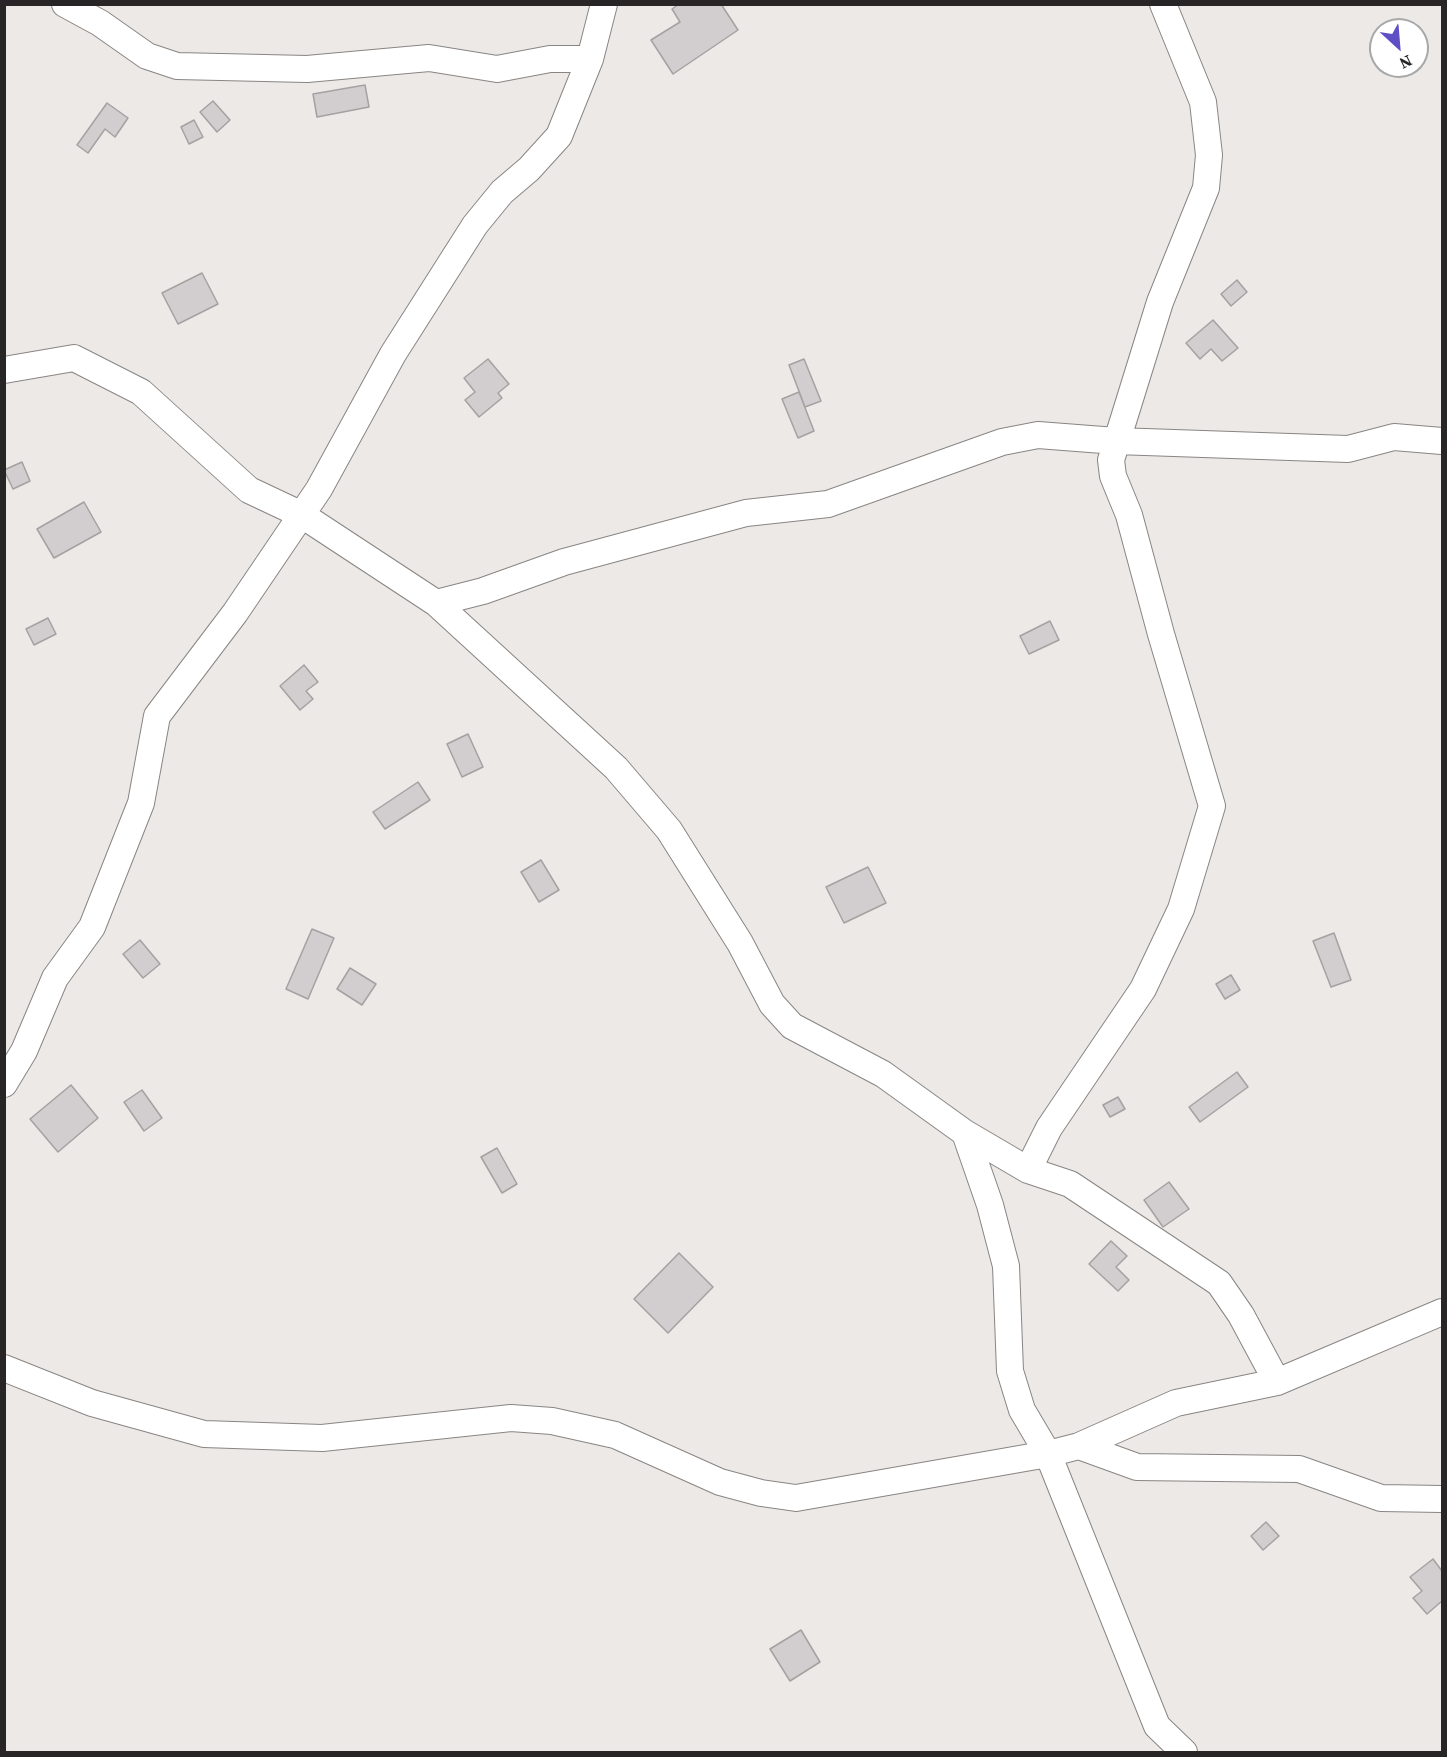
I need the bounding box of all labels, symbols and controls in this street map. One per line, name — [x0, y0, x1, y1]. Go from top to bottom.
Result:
north arrow — [1369, 18, 1429, 78]
text: N — [1396, 50, 1416, 75]

